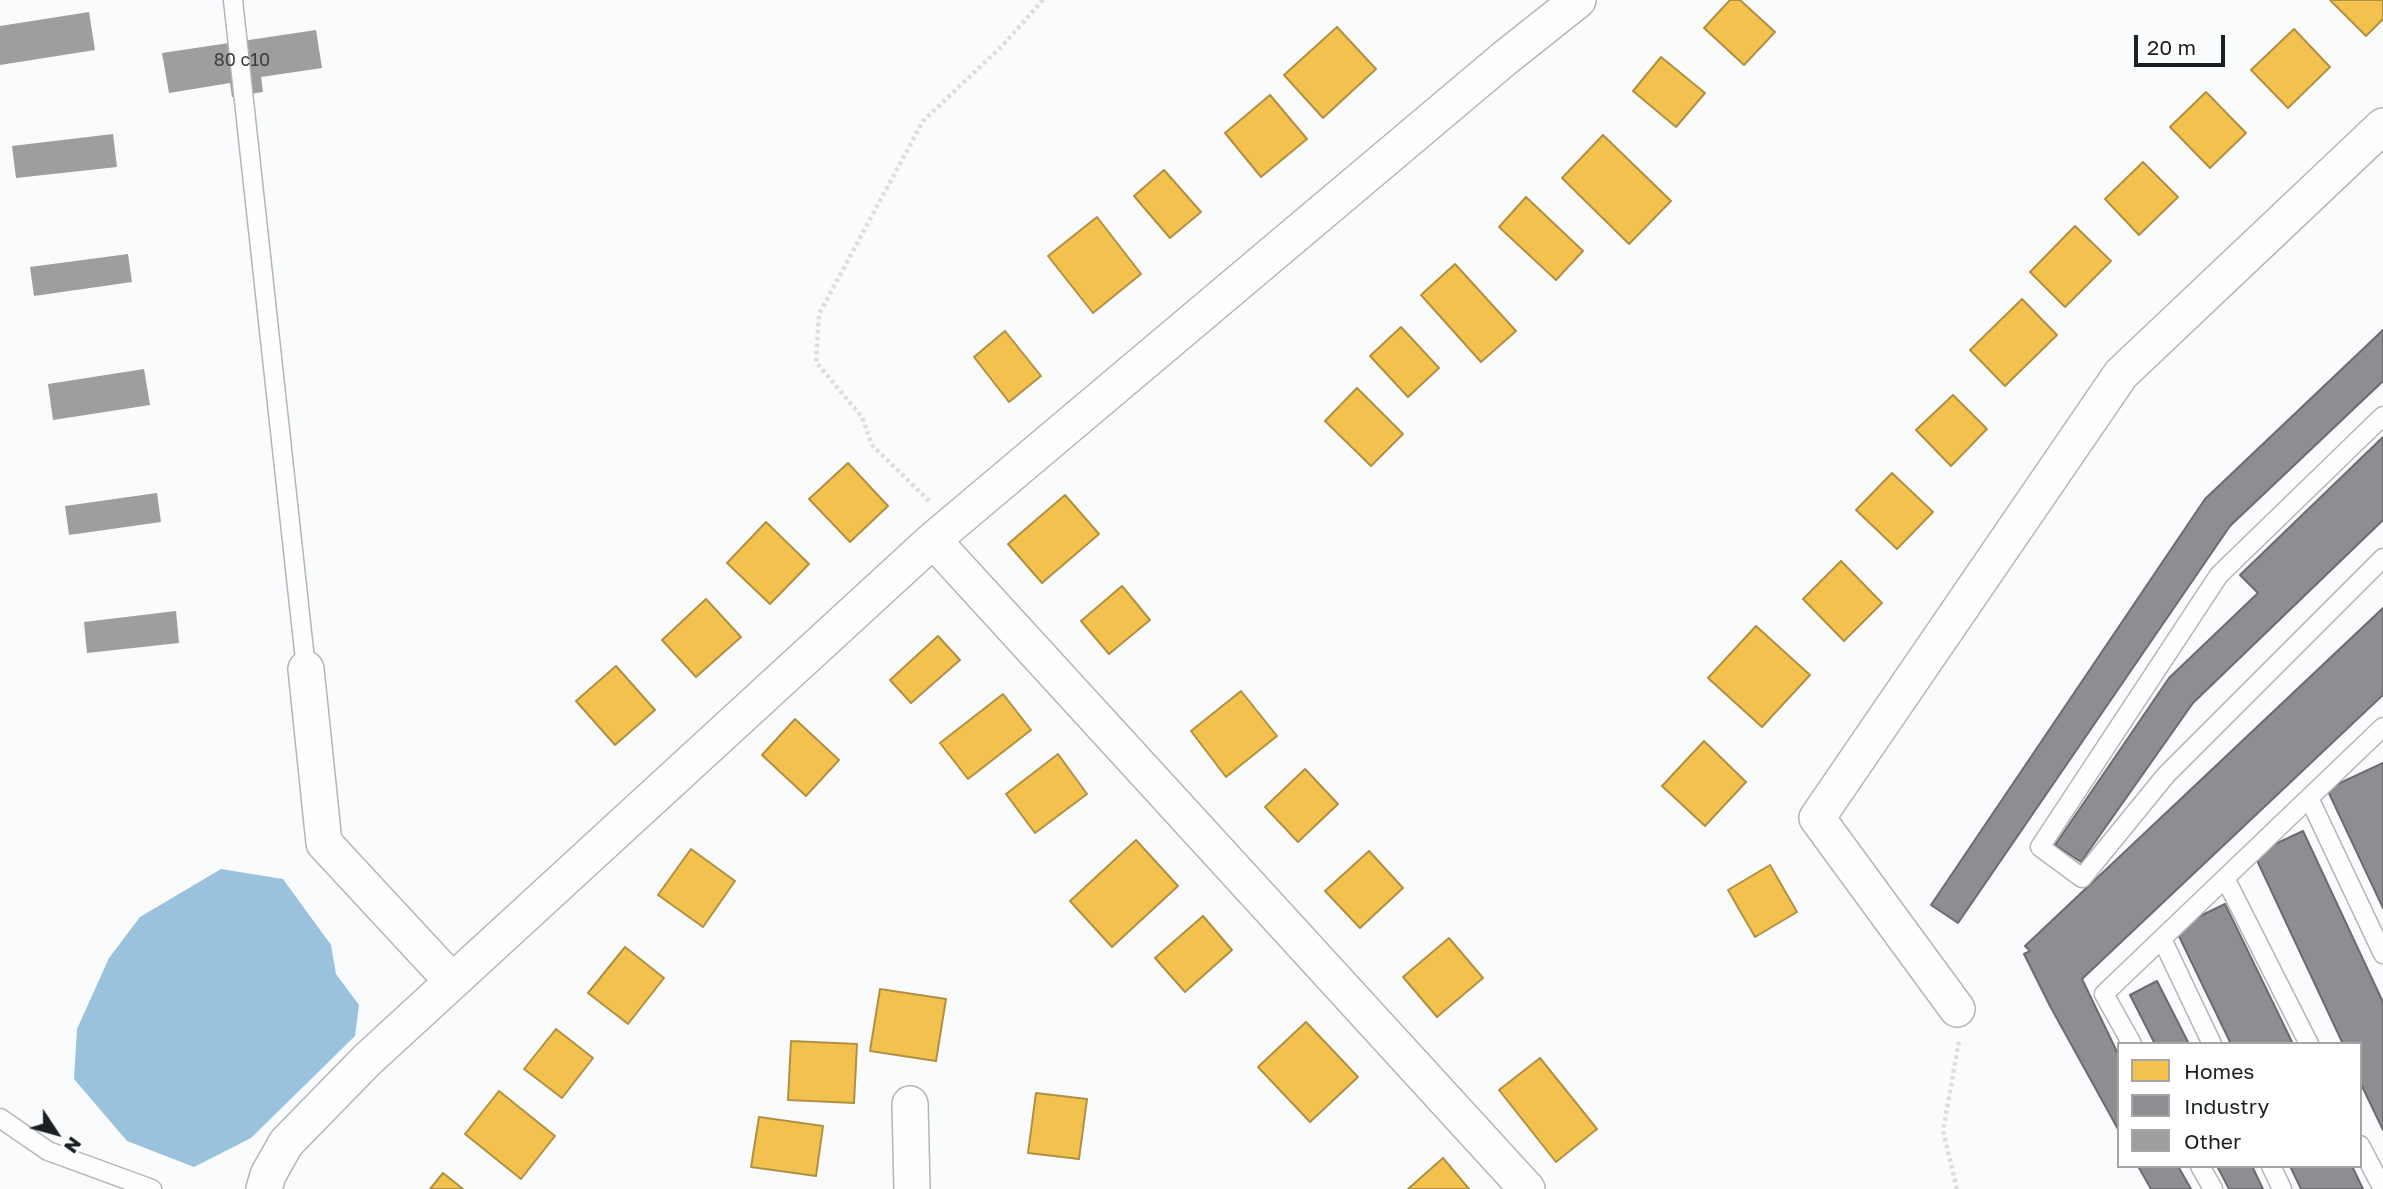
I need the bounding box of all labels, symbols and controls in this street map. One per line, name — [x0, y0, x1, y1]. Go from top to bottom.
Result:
scale bar — [2138, 21, 2229, 65]
text: 20 m — [2147, 34, 2196, 60]
house number: 80 с10 — [214, 49, 270, 71]
legend — [2117, 1042, 2362, 1168]
text: Homes — [2184, 1058, 2254, 1084]
text: Industry — [2184, 1093, 2269, 1119]
north arrow — [21, 1098, 91, 1168]
text: Other — [2184, 1128, 2241, 1154]
text: N — [60, 1133, 87, 1158]

